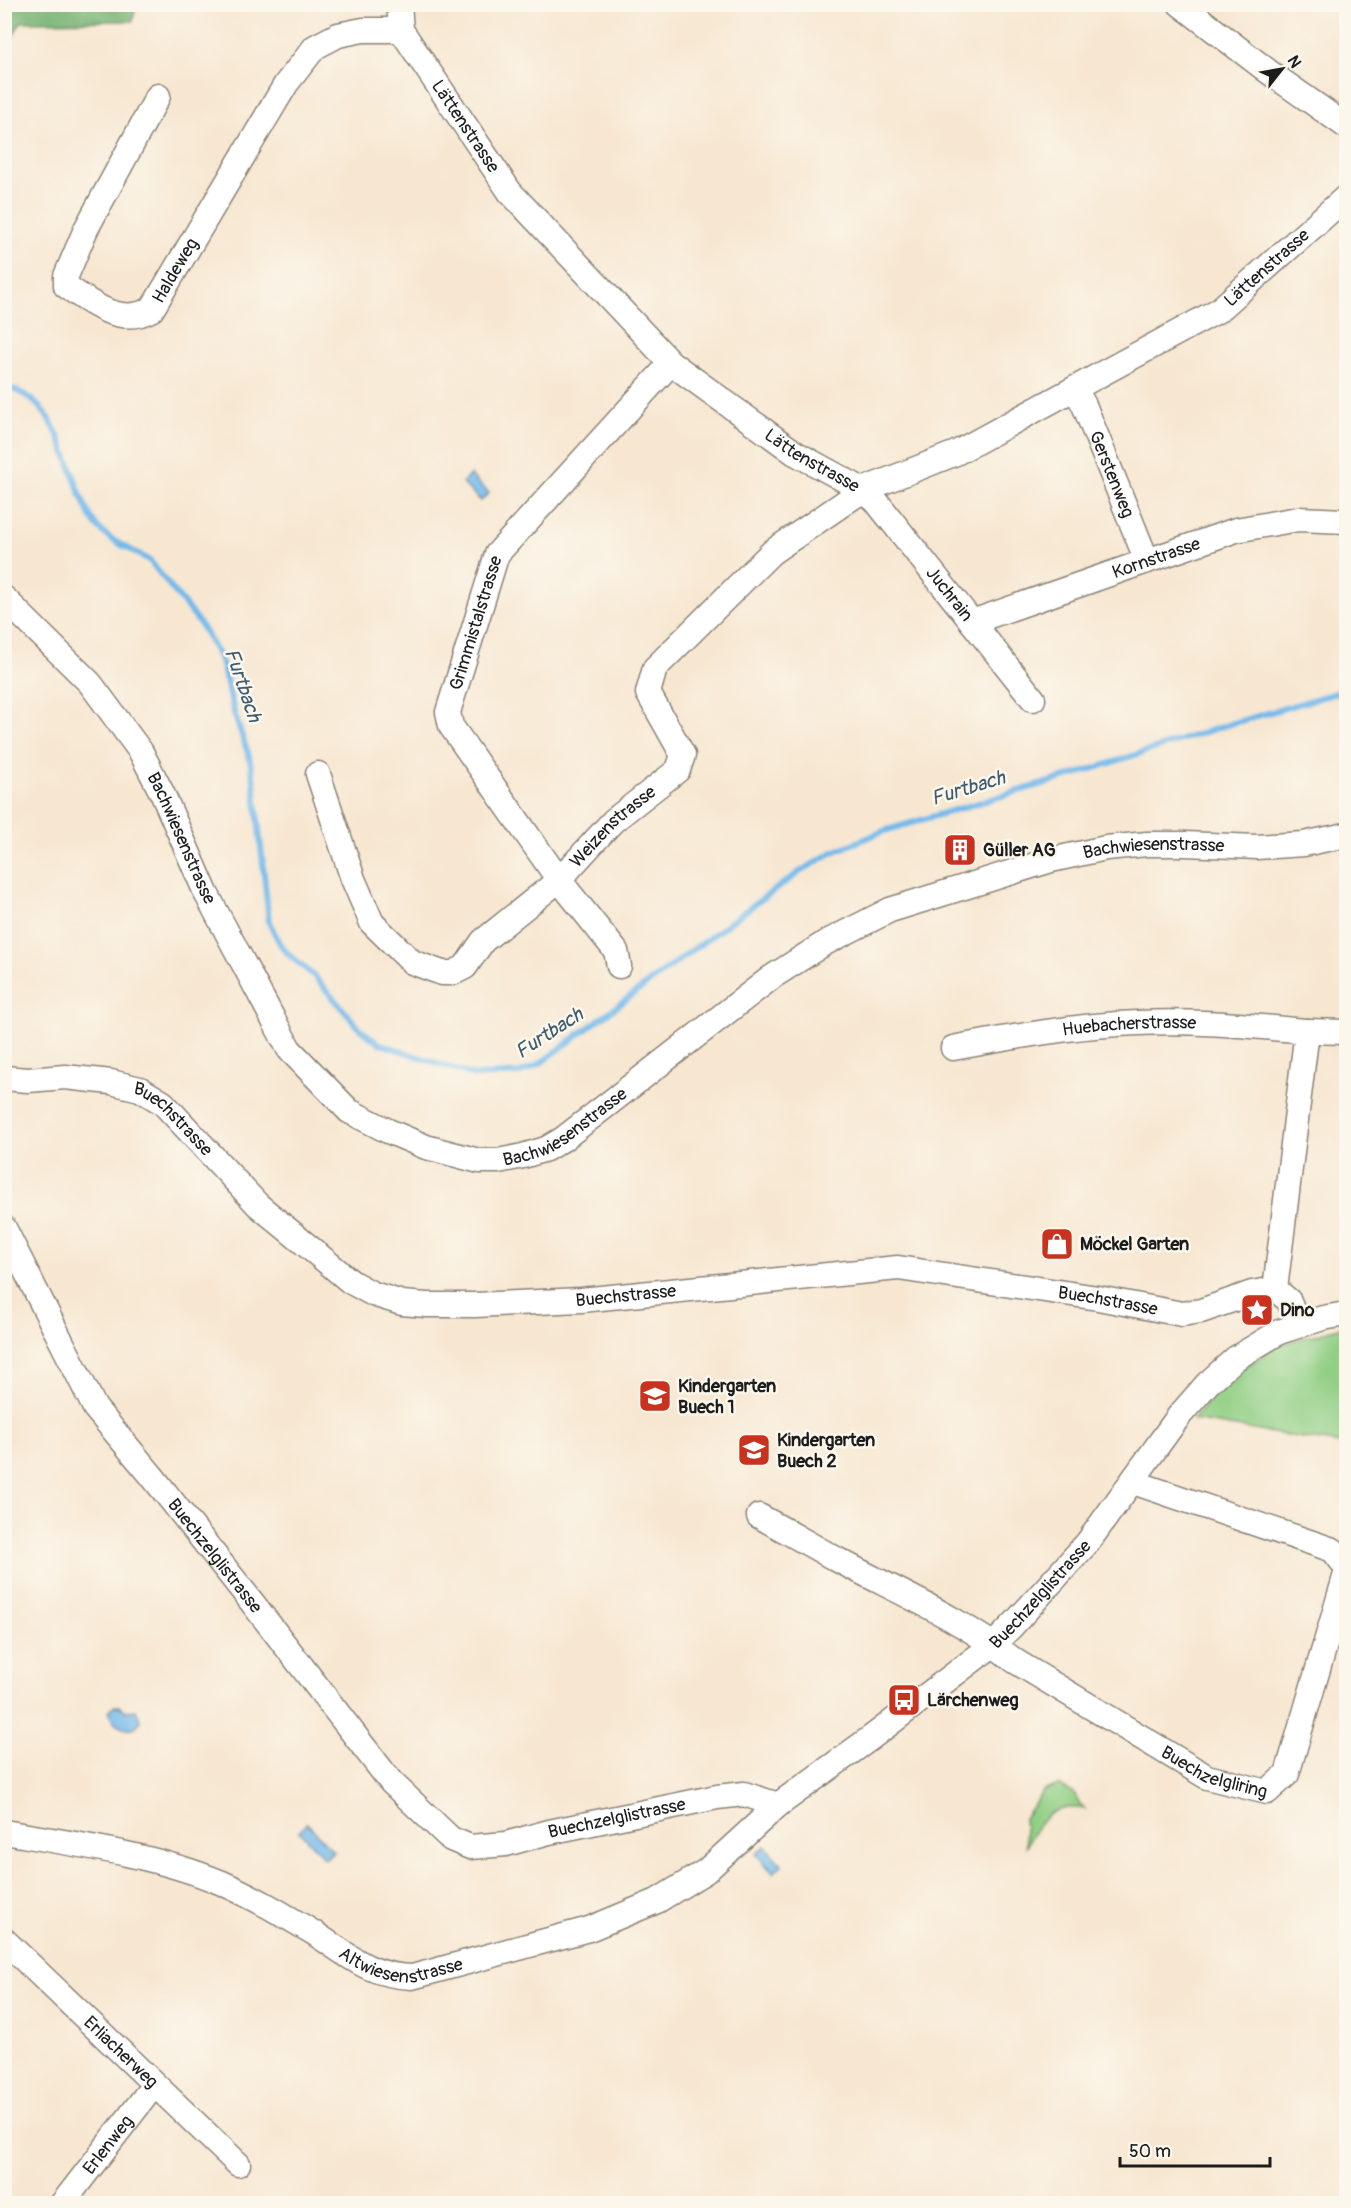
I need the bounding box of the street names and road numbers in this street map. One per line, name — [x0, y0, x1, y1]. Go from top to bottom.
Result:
street label: Lättenstrasse — [426, 75, 505, 177]
street label: Lättenstrasse — [1219, 224, 1314, 312]
street label: Haldeweg — [147, 234, 203, 307]
street label: Lättenstrasse — [760, 423, 864, 498]
street label: Gerstenweg — [1084, 428, 1140, 521]
street label: Kornstrasse — [1109, 532, 1203, 584]
street label: Grimmistalstrasse — [444, 553, 507, 693]
street label: Juchrain — [921, 562, 978, 626]
street label: Bachwiesenstrasse — [142, 768, 221, 908]
street label: Weizenstrasse — [565, 780, 661, 872]
street label: Bachwiesenstrasse — [1081, 832, 1225, 864]
street label: Huebacherstrasse — [1061, 1011, 1197, 1041]
street label: Buechstrasse — [132, 1076, 218, 1161]
street label: Bachwiesenstrasse — [501, 1082, 632, 1171]
street label: Buechstrasse — [575, 1279, 677, 1312]
street label: Buechstrasse — [1056, 1281, 1160, 1321]
street label: Buechzelglistrasse — [163, 1494, 268, 1618]
street label: Buechzelglistrasse — [984, 1535, 1096, 1654]
street label: Buechzelgliring — [1157, 1740, 1270, 1803]
street label: Buechzelglistrasse — [546, 1792, 688, 1843]
street label: Altwiesenstrasse — [334, 1942, 465, 1989]
street label: Erliacherweg — [79, 2011, 163, 2093]
street label: Erlenweg — [78, 2110, 138, 2179]

